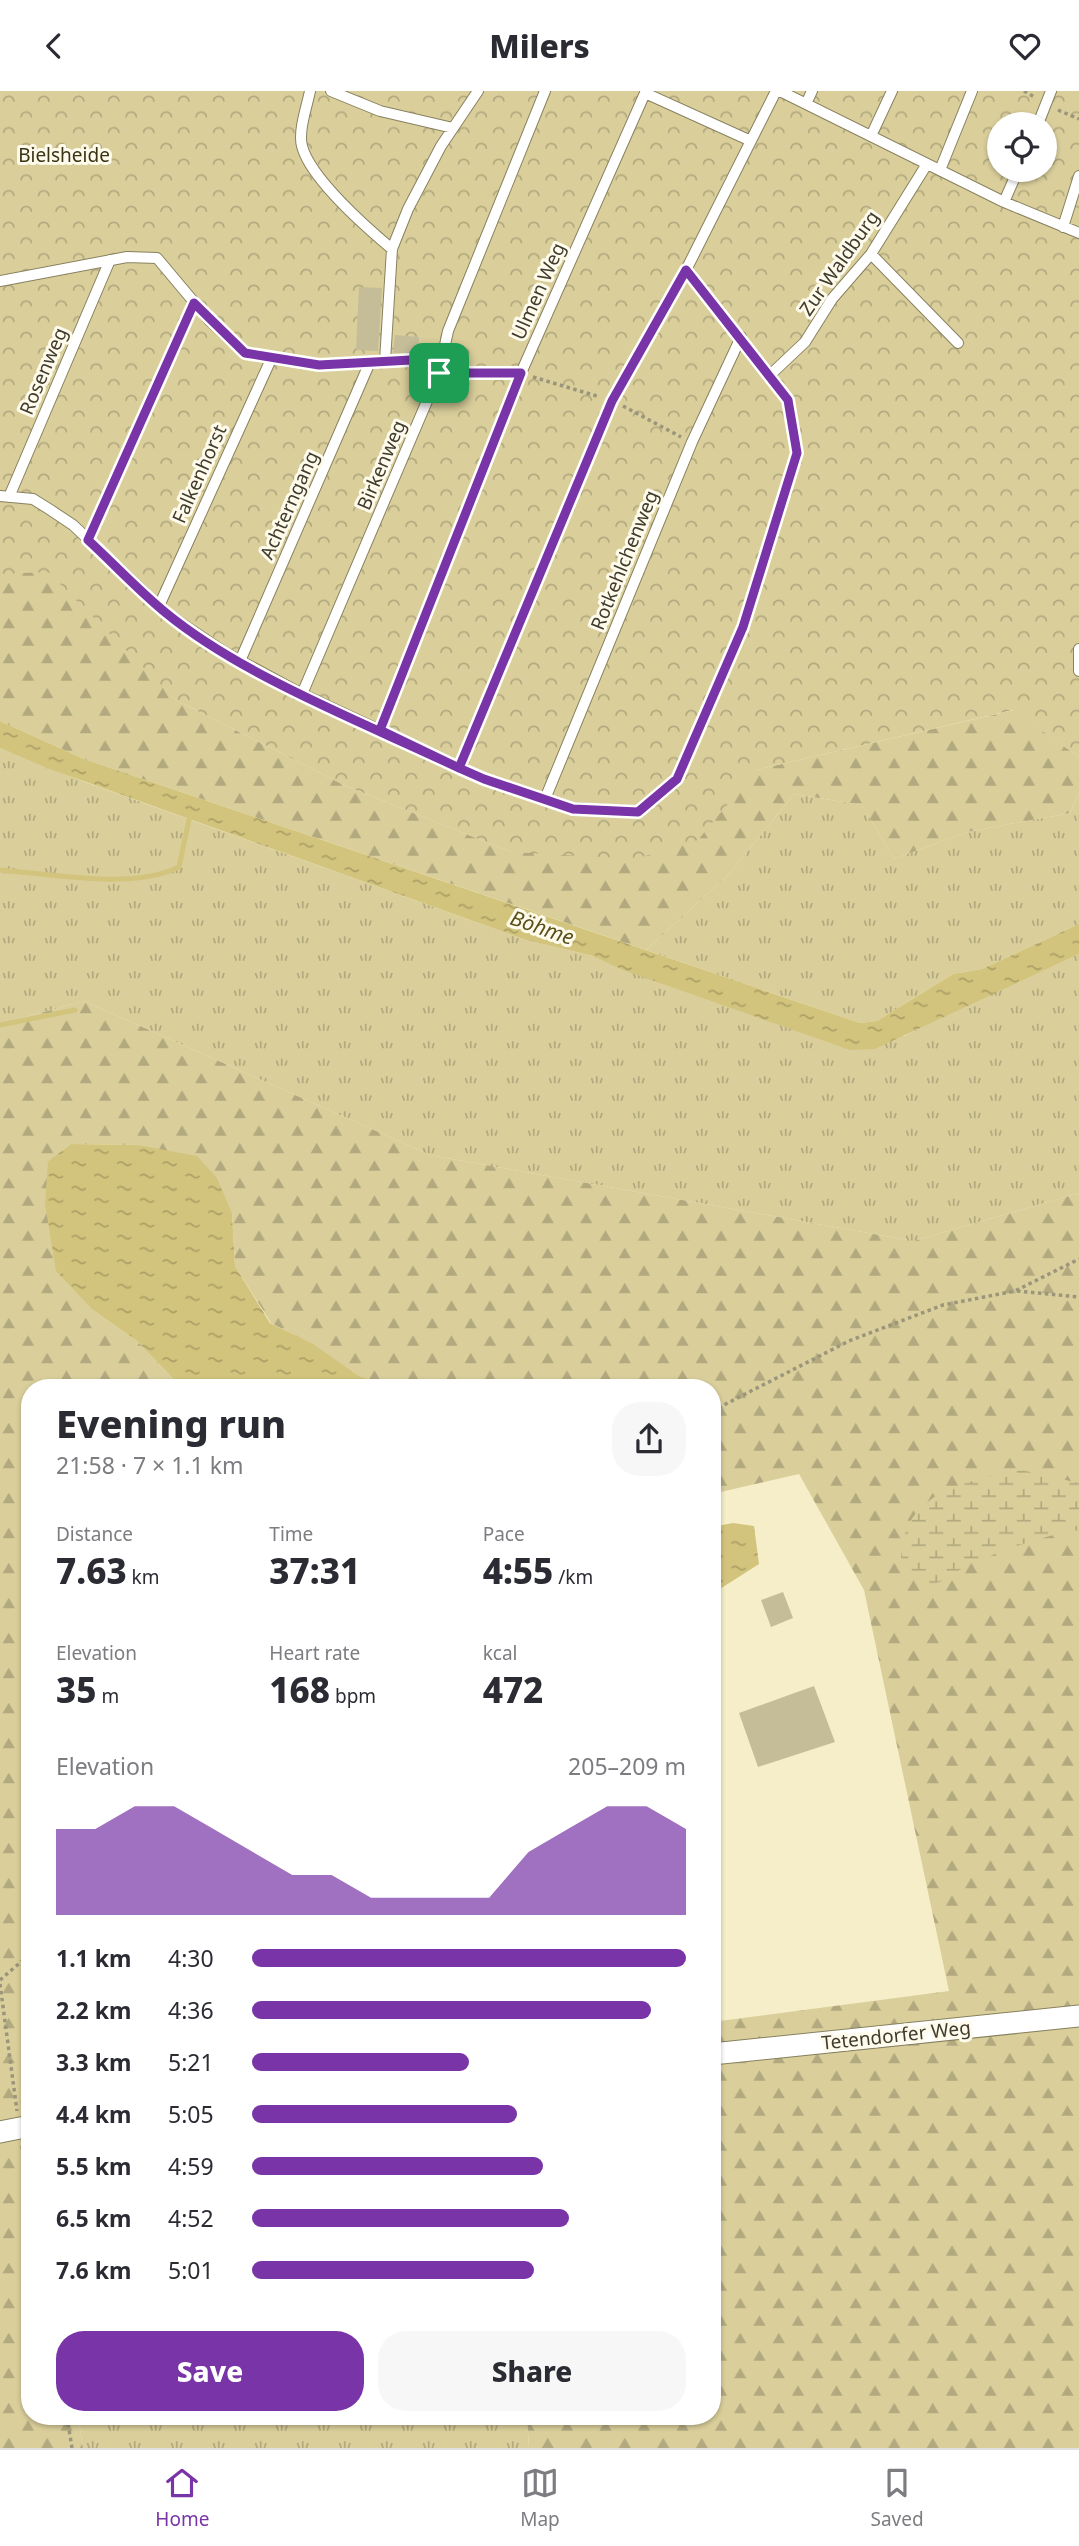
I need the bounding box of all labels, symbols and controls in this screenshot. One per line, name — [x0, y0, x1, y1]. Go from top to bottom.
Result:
text: Milers — [489, 24, 590, 67]
icon: back — [35, 27, 73, 65]
icon: heart — [1006, 27, 1044, 65]
map controls — [987, 112, 1057, 182]
button: locate — [987, 112, 1057, 182]
park label: Bielsheide — [18, 142, 110, 168]
street label: Zur Waldburg — [793, 205, 885, 321]
street label: Ulmen Weg — [505, 238, 571, 344]
street label: Rosenweg — [13, 323, 73, 419]
pin — [409, 343, 469, 403]
icon: arrive — [420, 354, 458, 392]
street label: Birkenweg — [350, 416, 412, 514]
street label: Falkenhorst — [166, 421, 232, 527]
street label: Achterngang — [254, 447, 324, 563]
street label: Rotkehlchenweg — [584, 486, 664, 634]
water label: Böhme — [507, 903, 578, 951]
text: Evening run — [56, 1397, 286, 1449]
button: share — [612, 1402, 686, 1476]
text: 21:58 · 7 × 1.1 km — [56, 1449, 243, 1481]
text: Distance — [56, 1521, 133, 1547]
text: Time — [269, 1521, 313, 1547]
text: Pace — [483, 1521, 525, 1547]
text: 7.63 — [56, 1547, 127, 1594]
text: 37:31 — [269, 1547, 360, 1594]
text: 4:55 — [483, 1547, 553, 1594]
text: km — [127, 1564, 160, 1590]
text: /km — [553, 1564, 593, 1590]
text: Elevation — [56, 1640, 137, 1666]
text: Heart rate — [269, 1640, 360, 1666]
text: kcal — [483, 1640, 517, 1666]
text: 35 — [56, 1666, 96, 1713]
text: 168 — [269, 1666, 330, 1713]
text: 472 — [483, 1666, 543, 1713]
text: m — [96, 1683, 119, 1709]
text: bpm — [330, 1683, 376, 1709]
text: Elevation — [56, 1750, 154, 1782]
text: 205–209 m — [568, 1750, 686, 1782]
text: 1.1 km — [56, 1942, 131, 1974]
text: 4:30 — [168, 1942, 214, 1974]
text: 2.2 km — [56, 1994, 131, 2026]
text: 4:36 — [168, 1994, 214, 2026]
street label: Tetendorfer Weg — [820, 2014, 972, 2056]
text: 3.3 km — [56, 2046, 131, 2078]
text: 5:21 — [168, 2046, 214, 2078]
text: 4.4 km — [56, 2098, 131, 2130]
text: 5:05 — [168, 2098, 214, 2130]
text: 5.5 km — [56, 2150, 131, 2182]
text: 4:59 — [168, 2150, 214, 2182]
text: 6.5 km — [56, 2202, 131, 2234]
text: 4:52 — [168, 2202, 214, 2234]
text: 7.6 km — [56, 2254, 131, 2286]
text: 5:01 — [168, 2254, 214, 2286]
button: Save — [56, 2331, 364, 2411]
button: Share — [378, 2331, 686, 2411]
tab: Home — [155, 2464, 209, 2532]
tab: Map — [520, 2464, 560, 2532]
tab: Saved — [870, 2464, 924, 2532]

